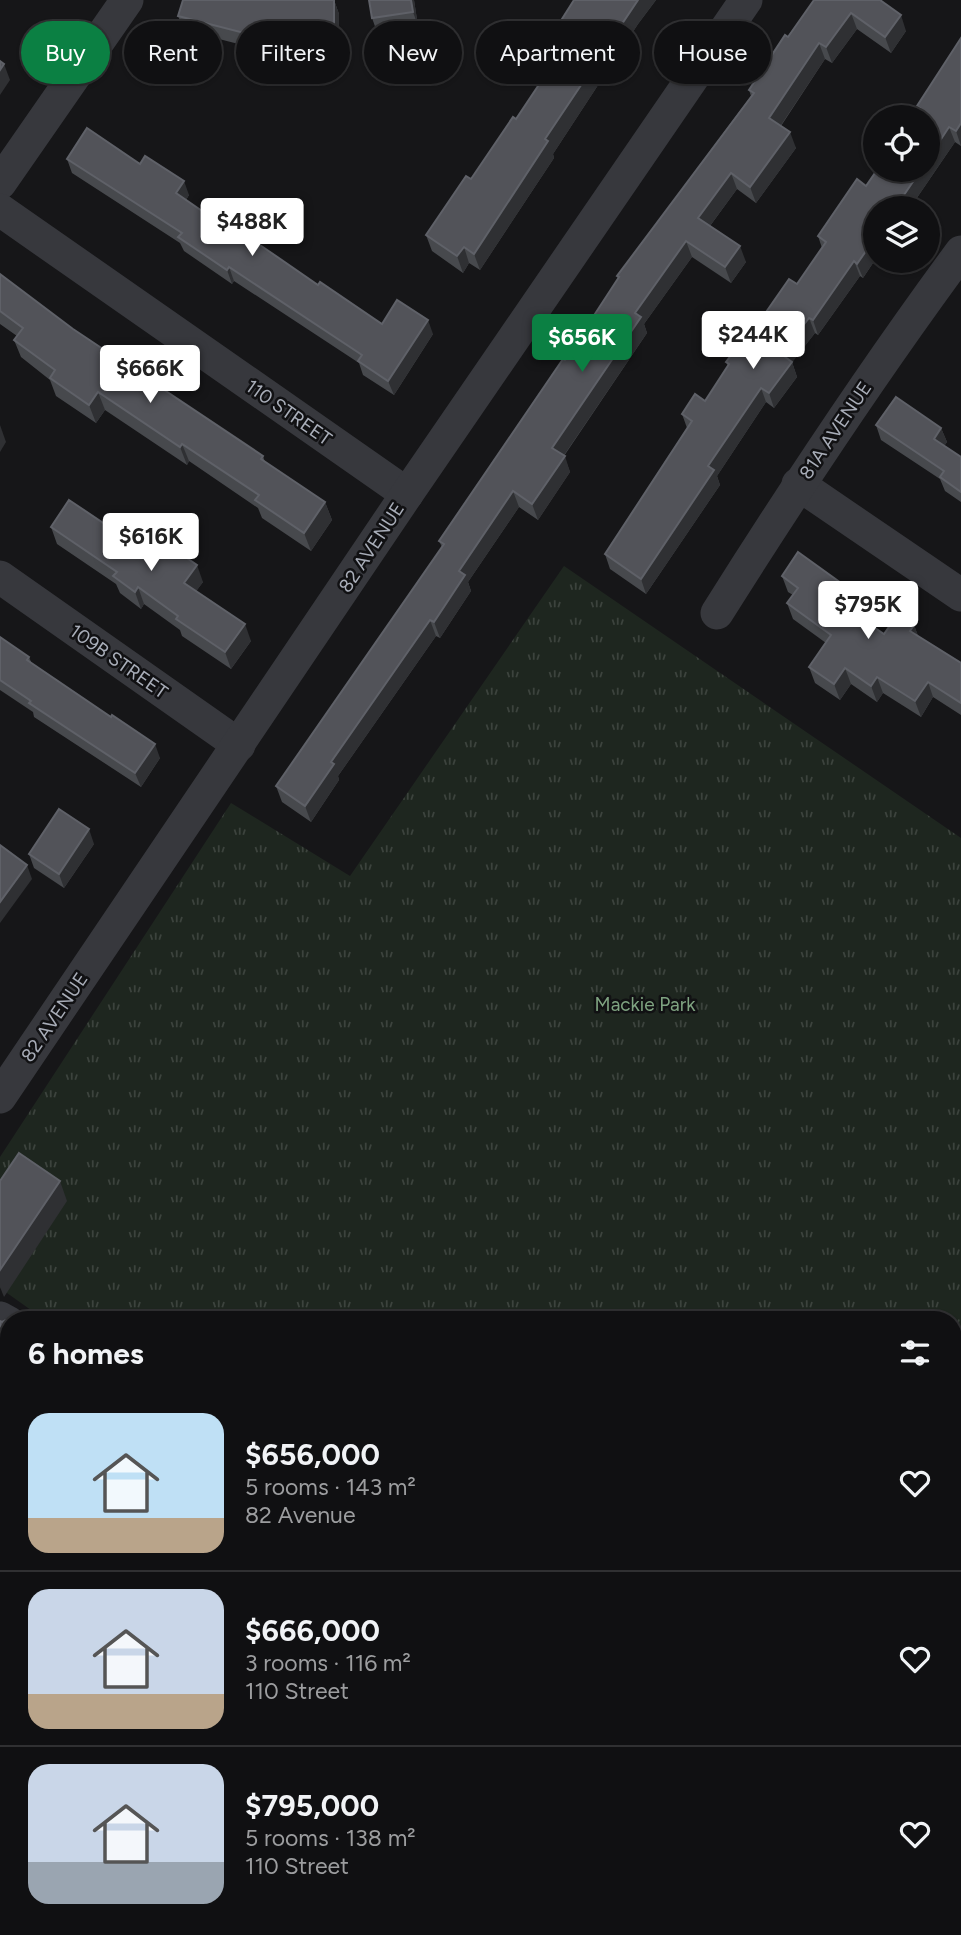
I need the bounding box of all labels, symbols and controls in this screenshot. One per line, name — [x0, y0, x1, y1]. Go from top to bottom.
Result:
chip: Buy — [21, 21, 110, 84]
chip: Rent — [124, 21, 222, 84]
chip: Filters — [236, 21, 350, 84]
chip: New — [364, 21, 462, 84]
chip: Apartment — [476, 21, 640, 84]
chip: House — [654, 21, 771, 84]
map controls — [863, 105, 940, 273]
button: locate — [863, 105, 940, 182]
button: layers — [863, 196, 940, 273]
pin: $488K — [203, 198, 301, 258]
text: $488K — [217, 207, 287, 235]
pin: $244K — [704, 312, 802, 371]
pin: $656K — [533, 314, 631, 374]
text: $244K — [718, 320, 788, 348]
text: $656K — [548, 323, 616, 351]
pin: $666K — [101, 346, 199, 405]
text: $666K — [116, 354, 184, 382]
street label: 110 STREET — [241, 374, 337, 451]
street label: 81A AVENUE — [794, 377, 877, 484]
street label: 82 AVENUE — [334, 498, 409, 597]
pin: $616K — [102, 514, 200, 573]
text: $616K — [119, 522, 183, 550]
pin: $795K — [819, 582, 917, 641]
text: $795K — [834, 590, 902, 618]
street label: 109B STREET — [65, 619, 172, 704]
street label: 82 AVENUE — [16, 968, 93, 1066]
park label: Mackie Park — [595, 993, 696, 1016]
icon: filters — [896, 1334, 934, 1372]
text: 6 homes — [28, 1335, 144, 1372]
text: $656,000 — [245, 1436, 380, 1473]
icon: home — [84, 1441, 168, 1525]
icon: heart — [896, 1464, 934, 1502]
text: 5 rooms · 143 m² — [245, 1473, 416, 1501]
text: 82 Avenue — [245, 1501, 355, 1529]
text: $666,000 — [245, 1612, 380, 1649]
icon: home — [84, 1617, 168, 1701]
icon: heart — [896, 1640, 934, 1678]
text: 3 rooms · 116 m² — [245, 1649, 411, 1677]
text: 110 Street — [245, 1677, 349, 1705]
text: $795,000 — [245, 1787, 379, 1824]
icon: home — [84, 1792, 168, 1876]
icon: heart — [896, 1815, 934, 1853]
text: 5 rooms · 138 m² — [245, 1824, 416, 1852]
text: 110 Street — [245, 1852, 349, 1880]

